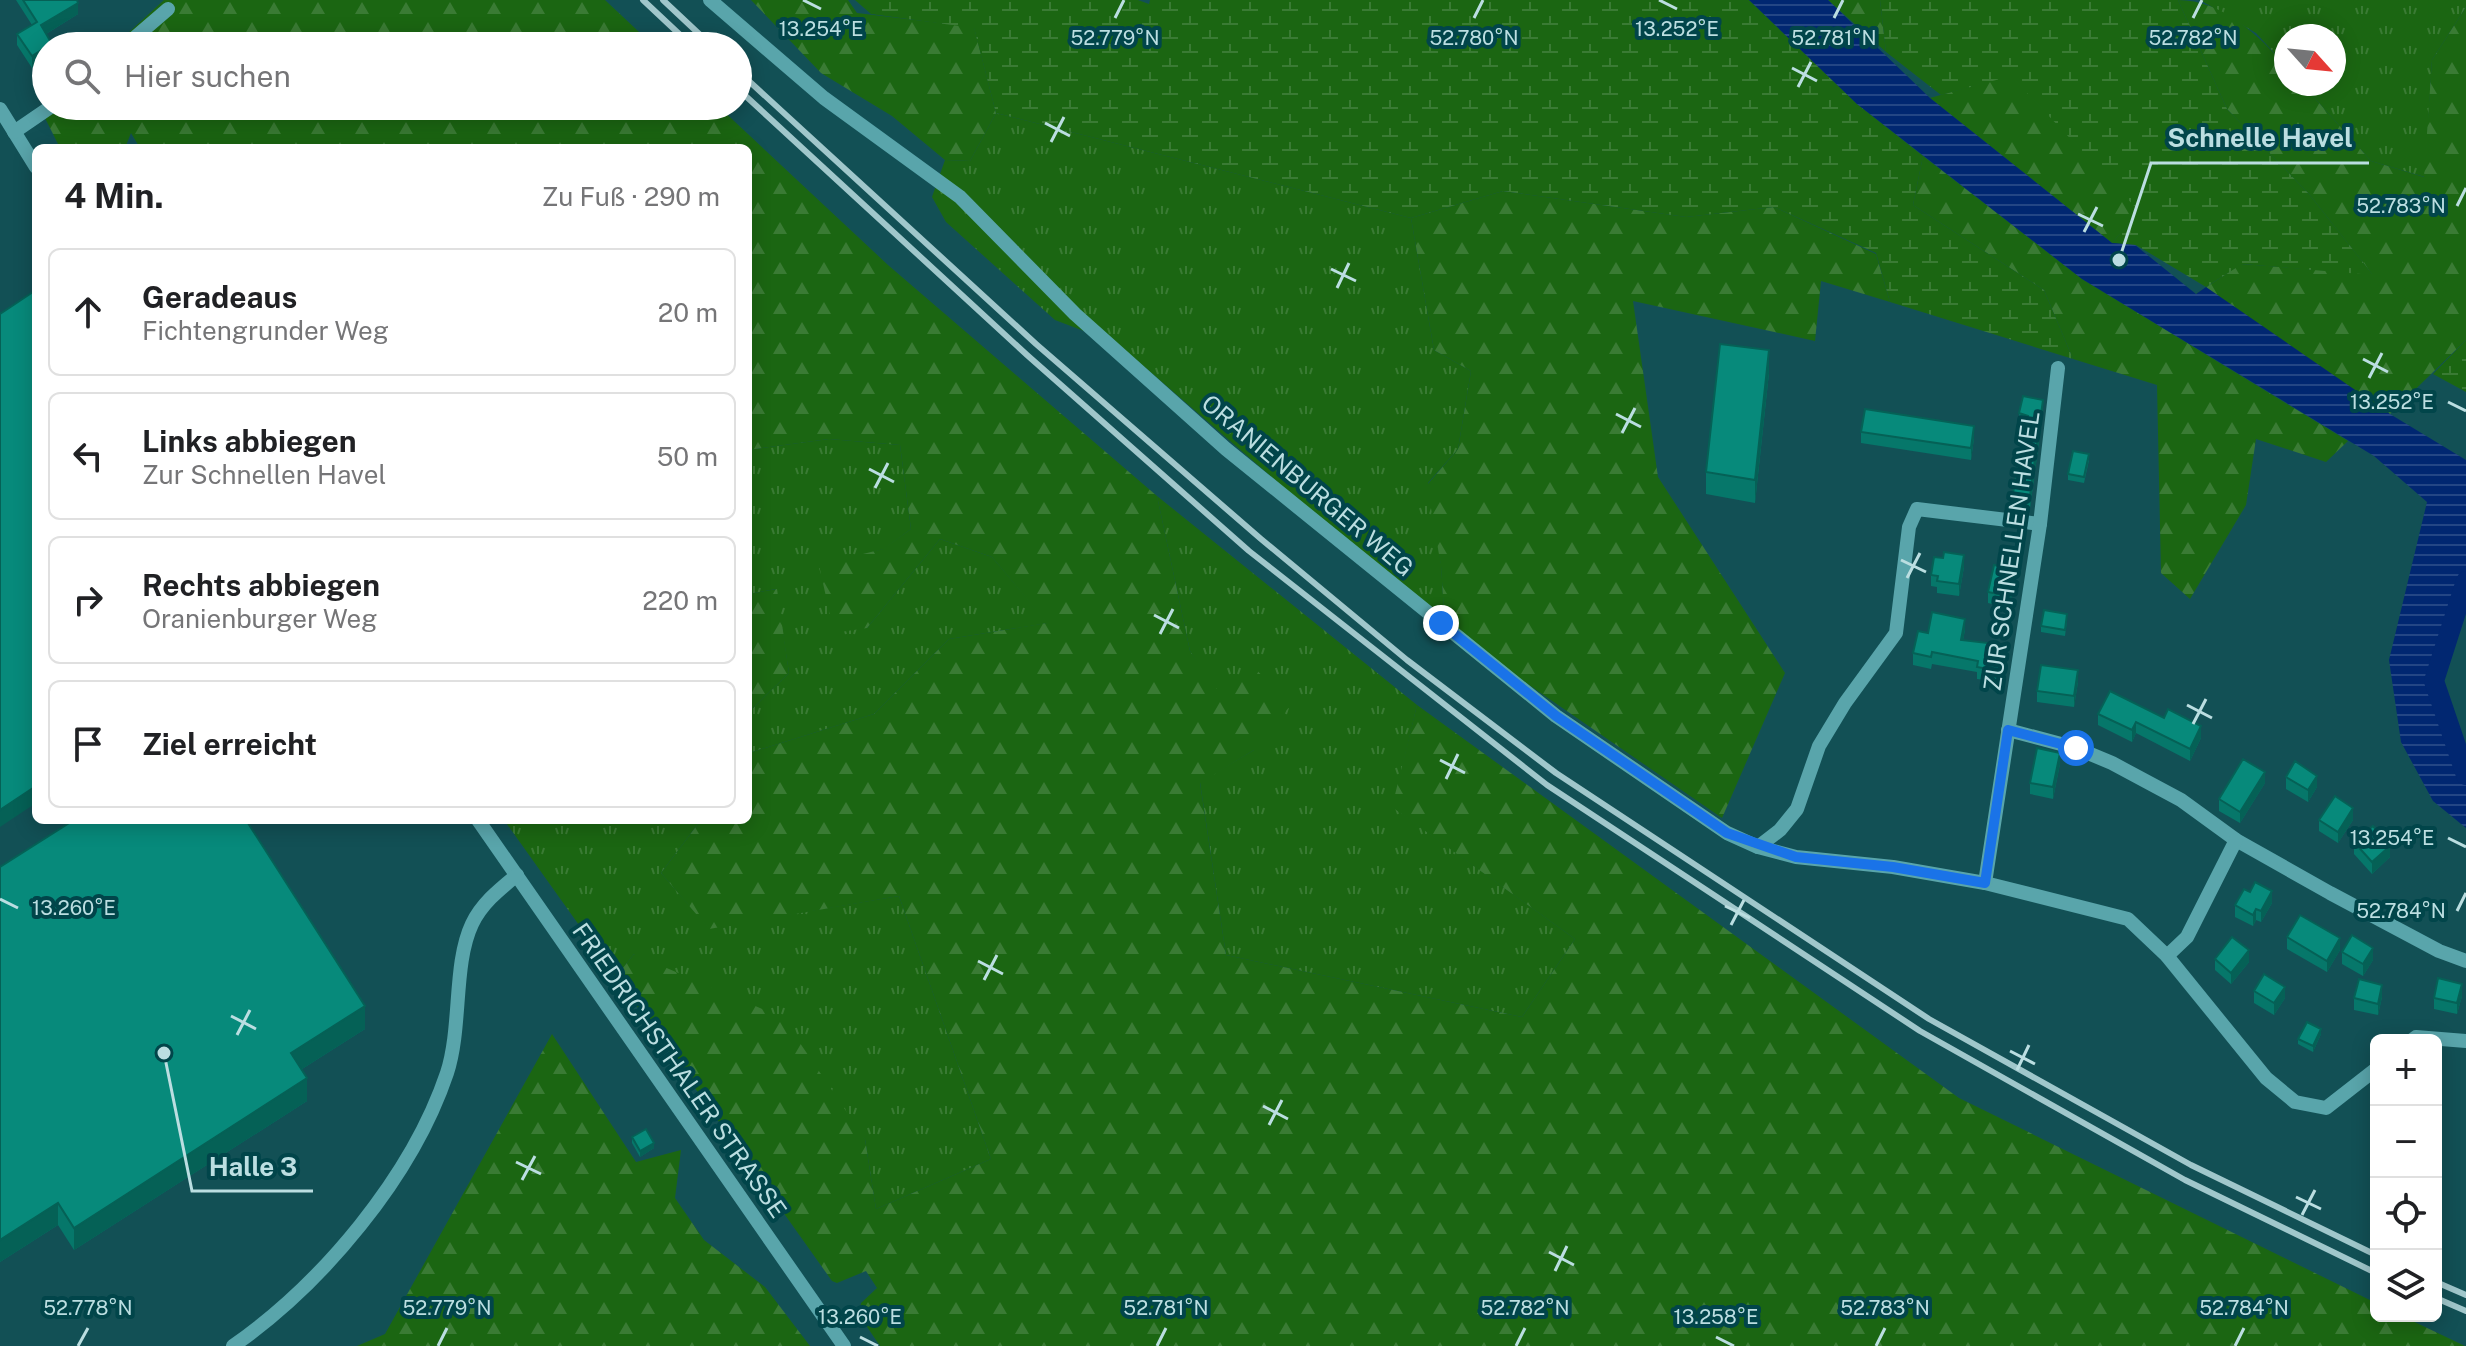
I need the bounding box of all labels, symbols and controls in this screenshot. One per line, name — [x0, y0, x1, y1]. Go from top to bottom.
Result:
text: 13.254°E — [779, 17, 863, 41]
text: 13.252°E — [1635, 17, 1719, 41]
north arrow — [2274, 24, 2346, 96]
text: 52.779°N — [1071, 26, 1159, 50]
text: 52.780°N — [1429, 26, 1519, 50]
text: 52.781°N — [1791, 26, 1877, 50]
text: 52.782°N — [2148, 26, 2238, 50]
search box — [32, 32, 752, 120]
icon: search — [60, 54, 104, 98]
text: Hier suchen — [124, 58, 291, 94]
callout: Schnelle Havel — [2151, 113, 2369, 163]
text: Schnelle Havel — [2167, 122, 2353, 153]
text: 4 Min. — [64, 176, 164, 216]
text: Zu Fuß · 290 m — [542, 181, 720, 212]
text: 52.783°N — [2356, 194, 2446, 218]
text: Geradeaus — [142, 279, 297, 315]
icon: ahead — [66, 290, 110, 334]
text: 20 m — [658, 297, 718, 328]
text: Fichtengrunder Weg — [142, 315, 389, 346]
street label: ORANIENBURGER WEG — [1197, 388, 1419, 582]
text: 13.252°E — [2350, 390, 2434, 414]
street label: ZUR SCHNELLEN HAVEL — [1977, 409, 2045, 693]
text: Links abbiegen — [142, 423, 357, 459]
icon: left — [66, 434, 110, 478]
text: 50 m — [657, 441, 718, 472]
text: Zur Schnellen Havel — [142, 459, 386, 490]
text: Rechts abbiegen — [142, 567, 380, 603]
icon: right — [66, 578, 110, 622]
text: 220 m — [642, 585, 718, 616]
text: Oranienburger Weg — [142, 603, 377, 634]
route end — [1423, 605, 1459, 641]
icon: arrive — [66, 722, 110, 766]
text: Ziel erreicht — [142, 726, 317, 762]
route start — [2058, 730, 2094, 766]
text: 13.254°E — [2350, 826, 2434, 850]
text: 13.260°E — [32, 896, 116, 920]
text: 52.784°N — [2356, 899, 2446, 923]
street label: FRIEDRICHSTHALER STRASSE — [567, 917, 793, 1223]
map controls — [2370, 1034, 2442, 1322]
button: + — [2370, 1034, 2442, 1106]
button: − — [2370, 1106, 2442, 1178]
callout: Halle 3 — [192, 1141, 313, 1191]
text: Halle 3 — [209, 1151, 297, 1182]
button: locate — [2370, 1178, 2442, 1250]
button: layers — [2370, 1250, 2442, 1322]
text: 52.778°N — [43, 1296, 133, 1320]
text: 52.779°N — [403, 1296, 491, 1320]
text: 52.781°N — [1123, 1296, 1209, 1320]
text: 52.782°N — [1480, 1296, 1570, 1320]
text: 52.783°N — [1840, 1296, 1930, 1320]
text: 52.784°N — [2199, 1296, 2289, 1320]
text: 13.260°E — [818, 1305, 902, 1329]
text: 13.258°E — [1674, 1305, 1759, 1329]

